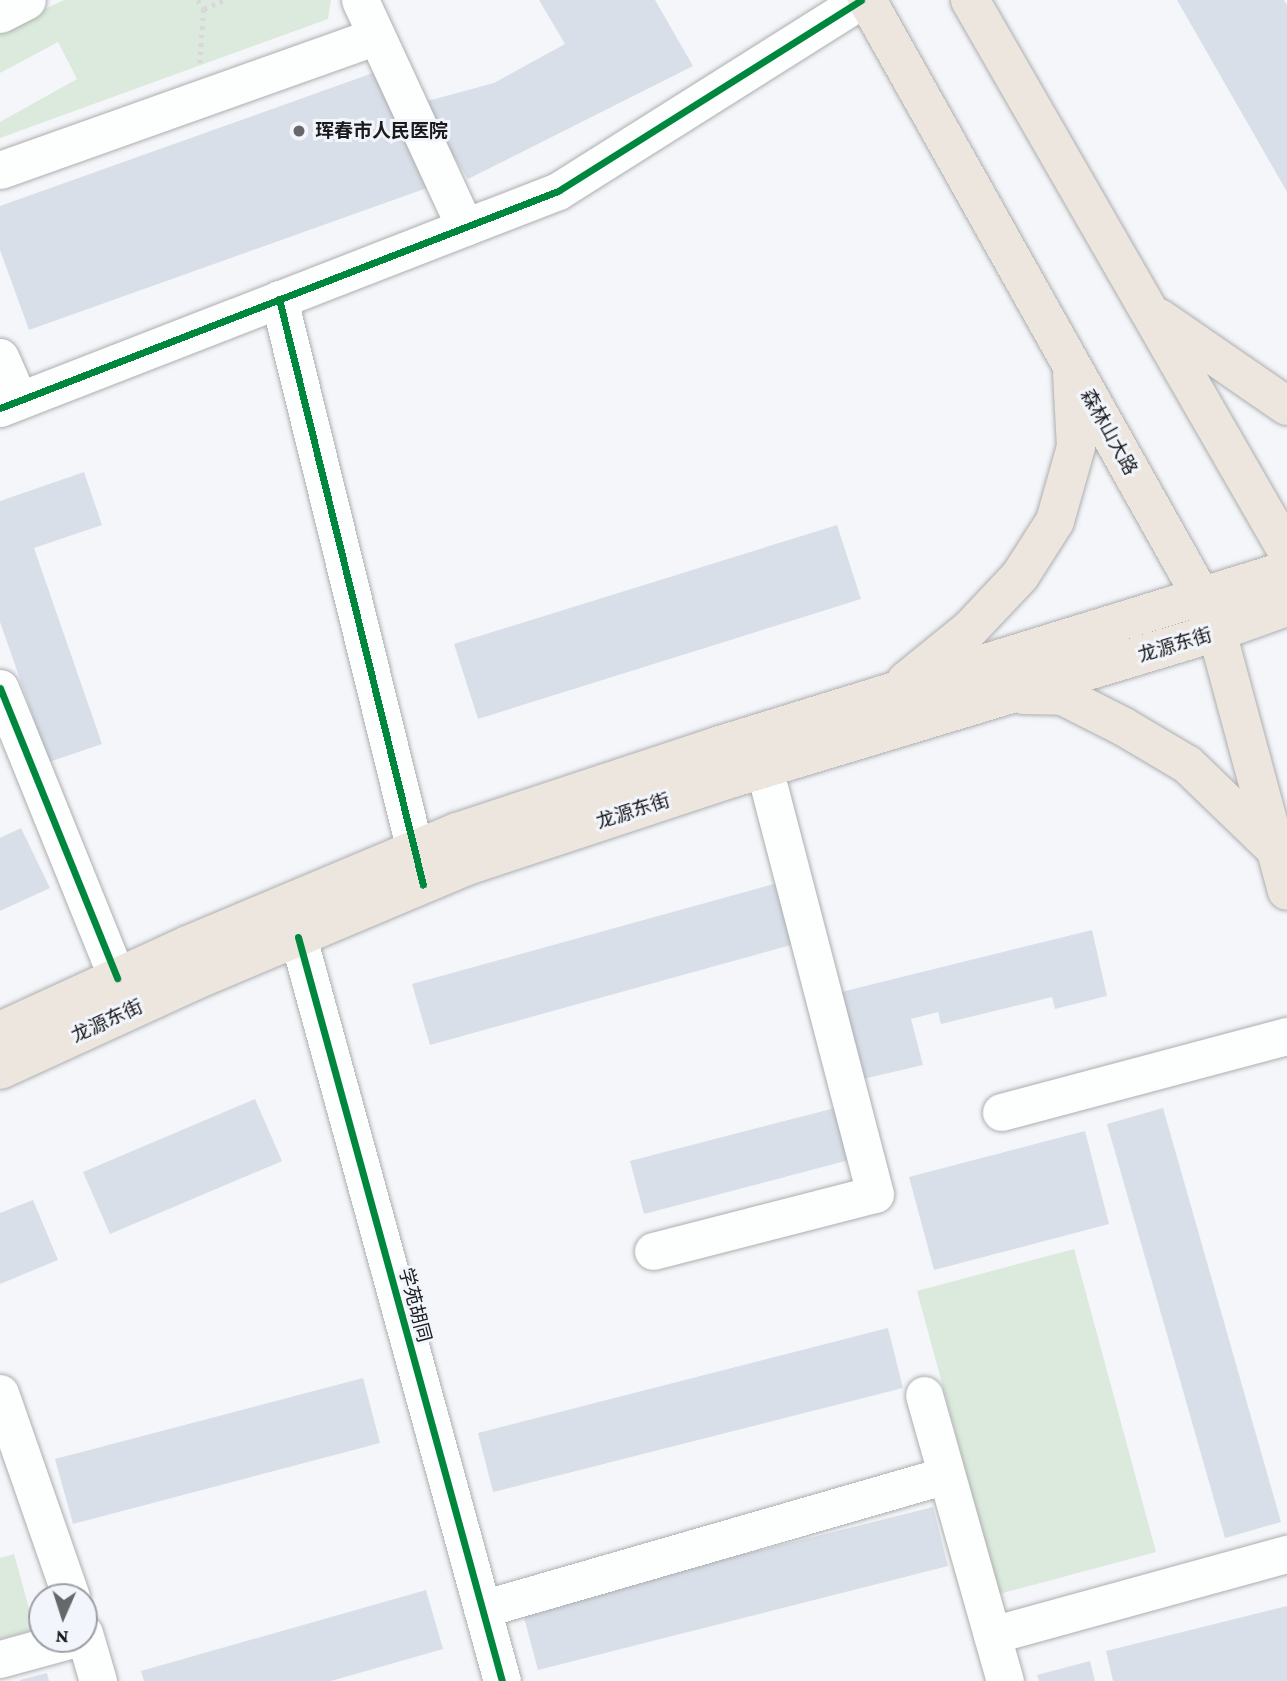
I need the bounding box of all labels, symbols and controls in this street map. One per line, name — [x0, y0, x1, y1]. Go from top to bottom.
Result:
place label: 珲春市人民医院 — [315, 120, 448, 142]
marker: 珲春市人民医院 — [289, 121, 309, 141]
street label: 森林山大路 — [1076, 385, 1142, 479]
street label: 龙源东街 — [1135, 623, 1215, 667]
street label: 龙源东街 — [593, 788, 673, 834]
street label: 龙源东街 — [68, 995, 146, 1047]
street label: 学苑胡同 — [394, 1265, 436, 1345]
north arrow — [28, 1583, 98, 1653]
text: N — [55, 1627, 69, 1648]

